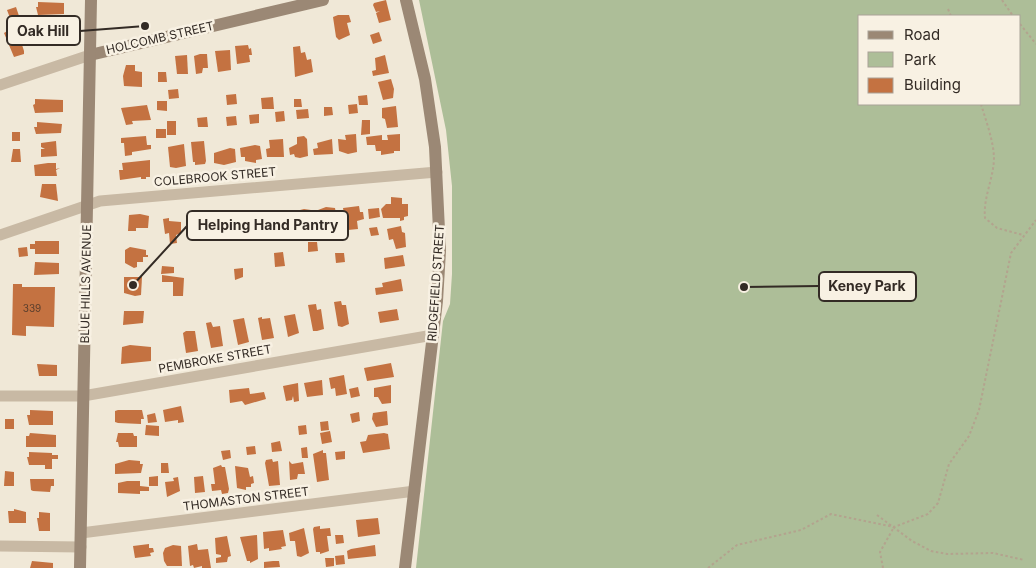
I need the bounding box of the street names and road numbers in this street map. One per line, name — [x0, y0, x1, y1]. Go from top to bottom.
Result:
street label: HOLCOMB STREET — [105, 18, 215, 57]
street label: COLEBROOK STREET — [153, 164, 277, 189]
street label: BLUE HILLS AVENUE — [77, 224, 94, 344]
street label: RIDGEFIELD STREET — [424, 224, 447, 342]
street label: PEMBROKE STREET — [157, 341, 273, 376]
street label: THOMASTON STREET — [182, 483, 310, 514]

